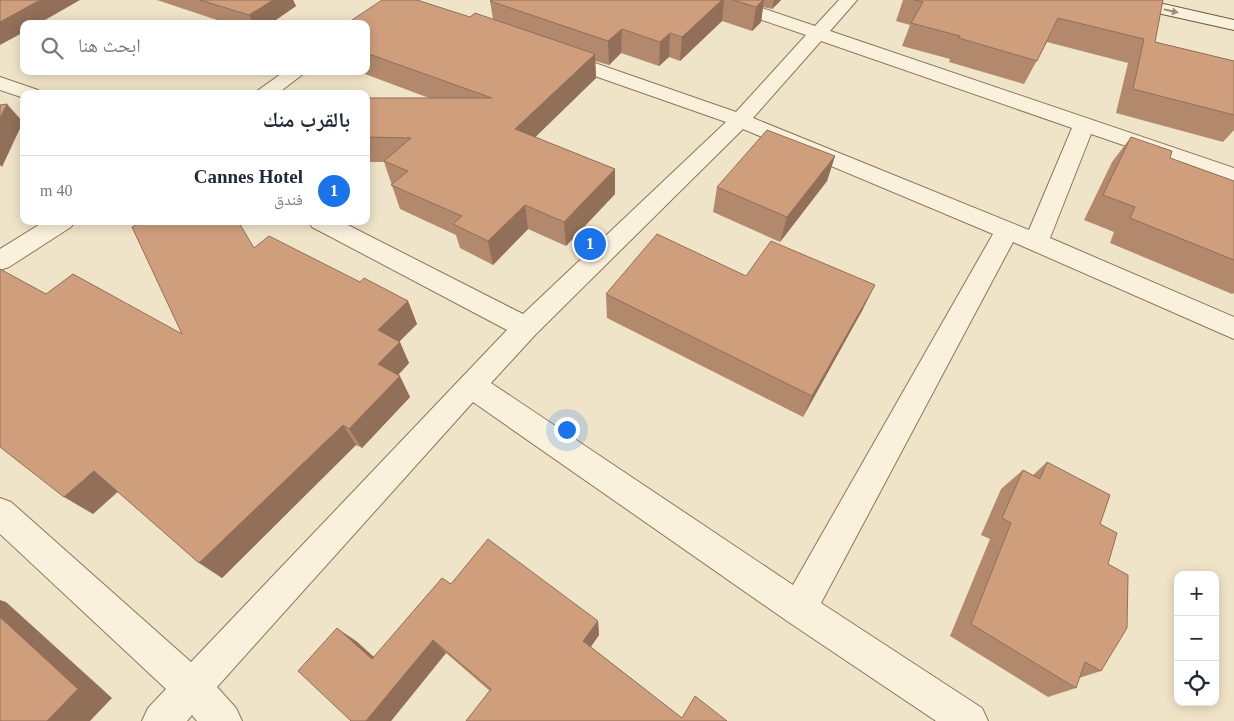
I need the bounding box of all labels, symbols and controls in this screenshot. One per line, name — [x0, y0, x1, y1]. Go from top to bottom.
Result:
one-way arrow — [1163, 7, 1178, 15]
search box — [20, 20, 370, 75]
icon: search — [38, 34, 66, 62]
text: ابحث هنا — [78, 35, 141, 56]
text: بالقرب منك — [263, 108, 350, 132]
text: Cannes Hotel — [194, 166, 303, 187]
text: 40 m — [40, 182, 72, 199]
text: 1 — [330, 182, 338, 199]
text: فندق — [274, 191, 303, 208]
pin: 1 — [574, 225, 606, 263]
your location — [554, 417, 580, 443]
map controls — [1174, 571, 1219, 706]
button: + — [1174, 571, 1219, 616]
button: − — [1174, 616, 1219, 661]
button: locate — [1174, 661, 1219, 706]

